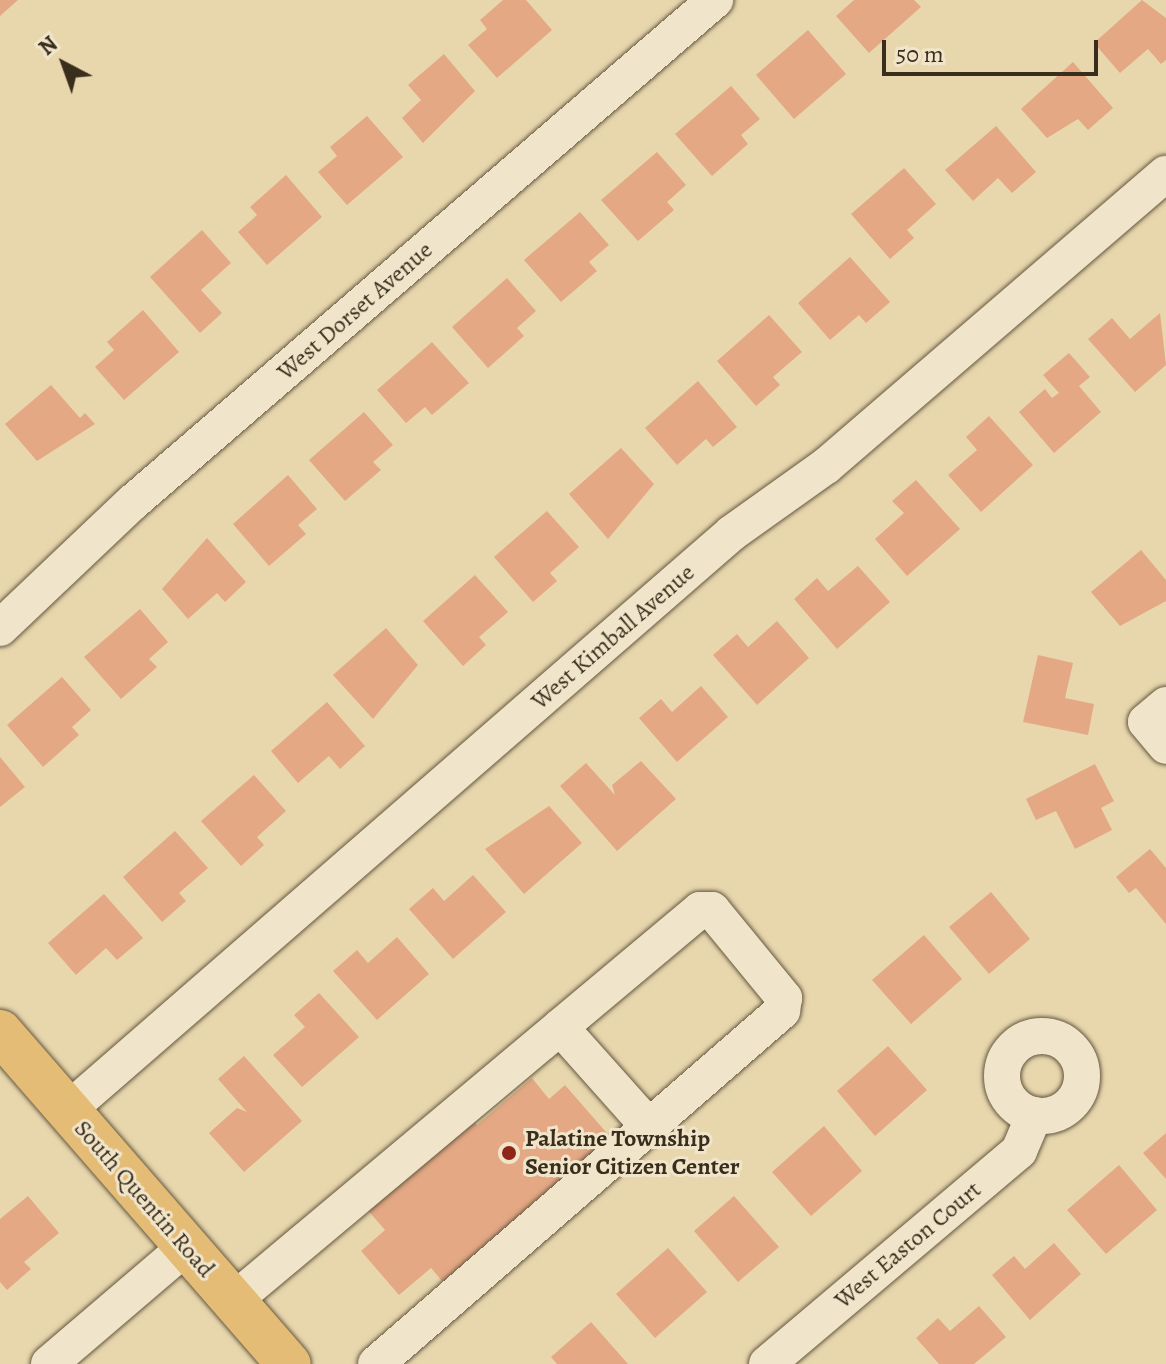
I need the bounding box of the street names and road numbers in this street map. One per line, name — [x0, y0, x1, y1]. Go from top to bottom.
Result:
street label: West Dorset Avenue — [272, 236, 438, 386]
street label: West Kimball Avenue — [526, 558, 700, 716]
street label: South Quentin Road — [68, 1115, 220, 1283]
street label: West Easton Court — [829, 1175, 987, 1315]

